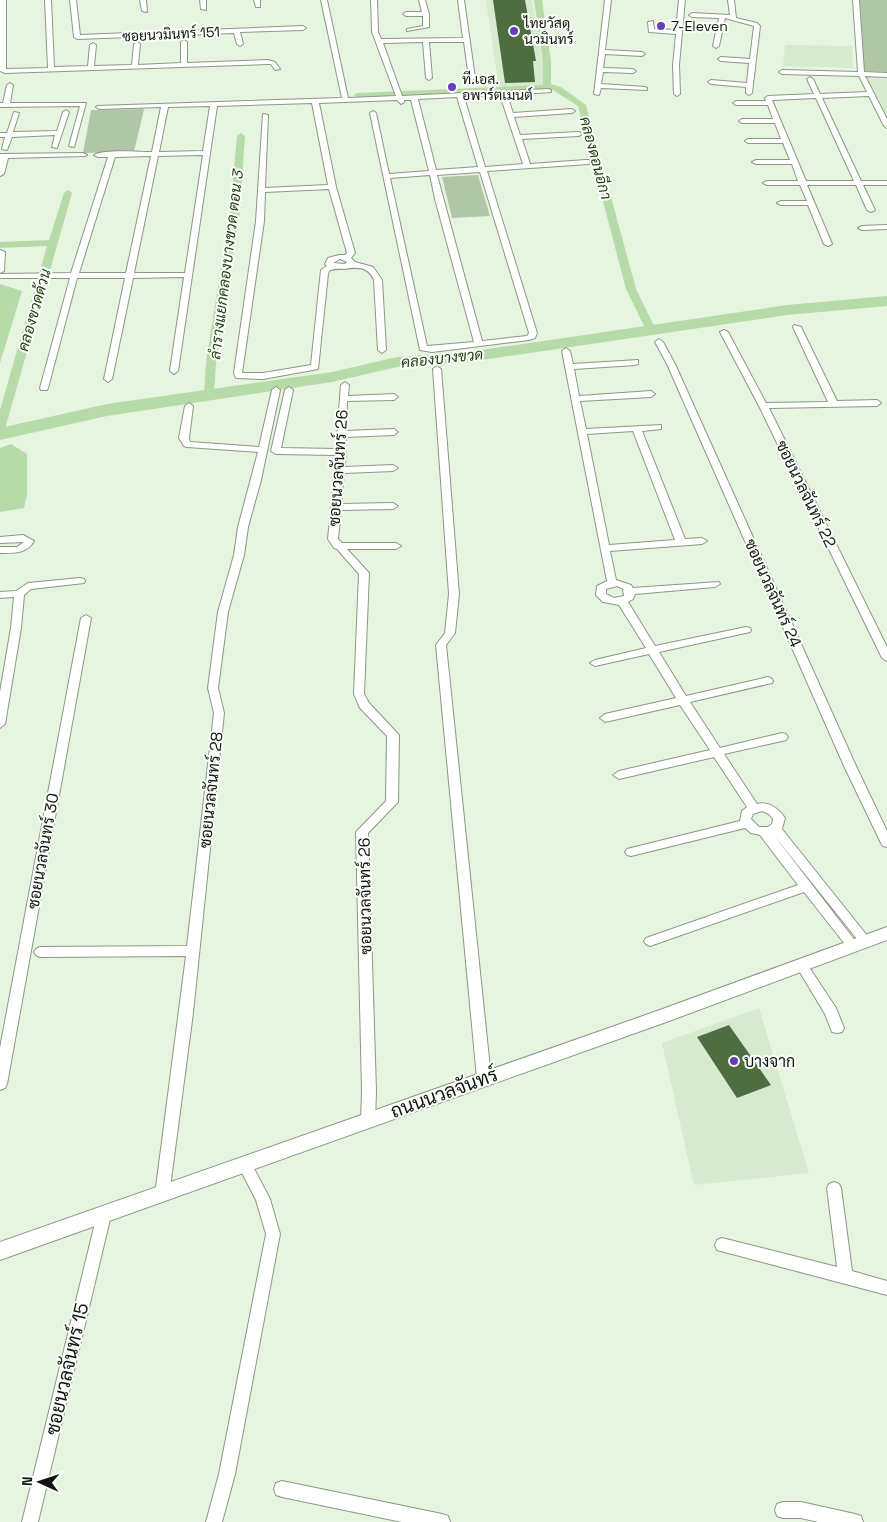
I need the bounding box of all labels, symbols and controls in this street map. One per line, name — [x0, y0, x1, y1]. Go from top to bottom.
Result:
place label: ไทยวัสดุ นวมินทร์ — [523, 14, 574, 48]
place label: 7-Eleven — [671, 17, 728, 35]
marker: 7-Eleven — [655, 20, 667, 32]
street label: ซอยนวมินทร์ 151 — [122, 22, 220, 46]
marker: ไทยวัสดุ นวมินทร์ — [508, 25, 520, 37]
place label: ที.เอส. อพาร์ตเมนต์ — [462, 70, 533, 104]
marker: ที.เอส. อพาร์ตเมนต์ — [446, 81, 458, 93]
water label: คลองดอนอีกา — [576, 114, 616, 202]
water label: ลำรางแยกคลองบางขวด ตอน 3 — [205, 168, 247, 360]
water label: คลองขวดด้วน — [13, 266, 55, 353]
water label: คลองบางขวด — [400, 344, 484, 372]
street label: ซอยนวลจันทร์ 26 — [321, 409, 353, 527]
street label: ซอยนวลจันทร์ 22 — [771, 436, 843, 551]
street label: ซอยนวลจันทร์ 24 — [740, 535, 808, 651]
street label: ซอยนวลจันทร์ 28 — [192, 730, 228, 849]
street label: ซอยนวลจันทร์ 30 — [20, 791, 64, 911]
street label: ซอยนวลจันทร์ 26 — [351, 837, 377, 955]
place label: บางจาก — [744, 1051, 795, 1072]
marker: บางจาก — [728, 1055, 740, 1067]
street label: ถนนนวลจันทร์ — [387, 1062, 501, 1124]
street label: ซอยนวลจันทร์ 15 — [40, 1300, 94, 1438]
north arrow — [15, 1457, 65, 1507]
text: N — [18, 1476, 36, 1486]

